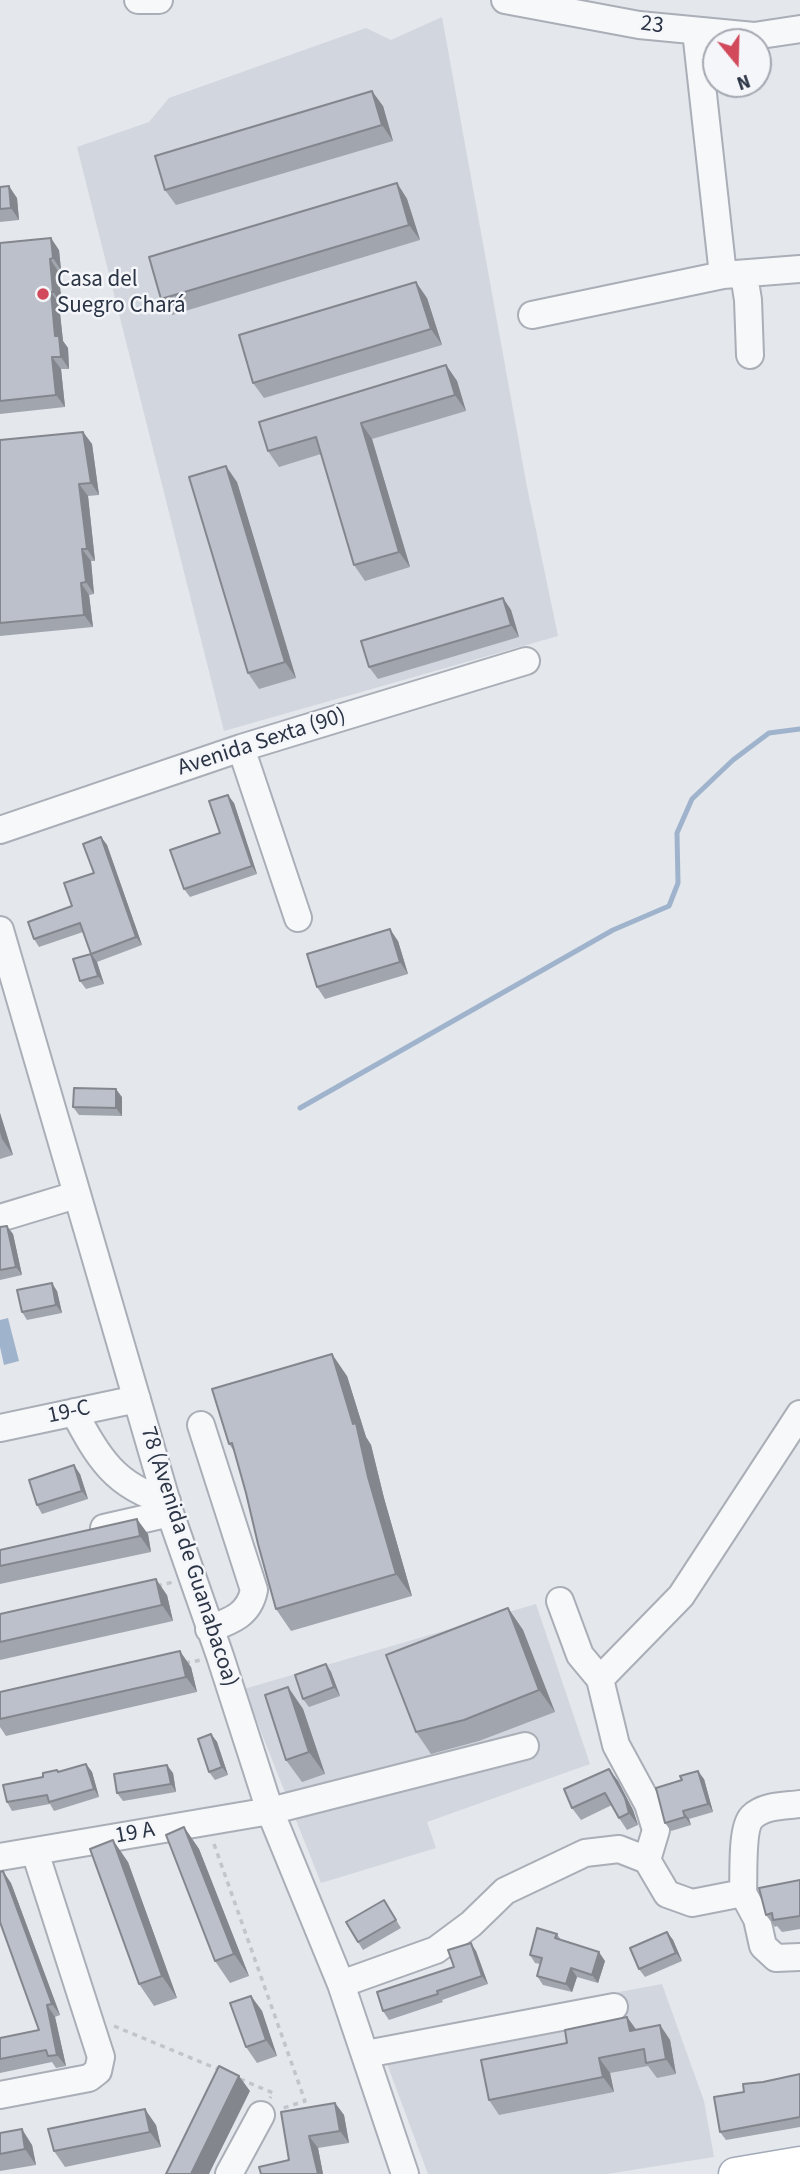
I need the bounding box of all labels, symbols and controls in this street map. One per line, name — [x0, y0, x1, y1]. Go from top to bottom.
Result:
street label: 23 — [639, 11, 665, 41]
north arrow — [702, 28, 772, 98]
text: N — [733, 67, 754, 96]
place label: Casa del Suegro Chará — [57, 267, 186, 321]
marker: Casa del Suegro Chará — [35, 286, 51, 302]
street label: Avenida Sexta (90) — [174, 703, 350, 783]
street label: 19-C — [45, 1395, 93, 1431]
street label: 78 (Avenida de Guanabacoa) — [133, 1423, 243, 1691]
street label: 19 A — [113, 1817, 157, 1851]

